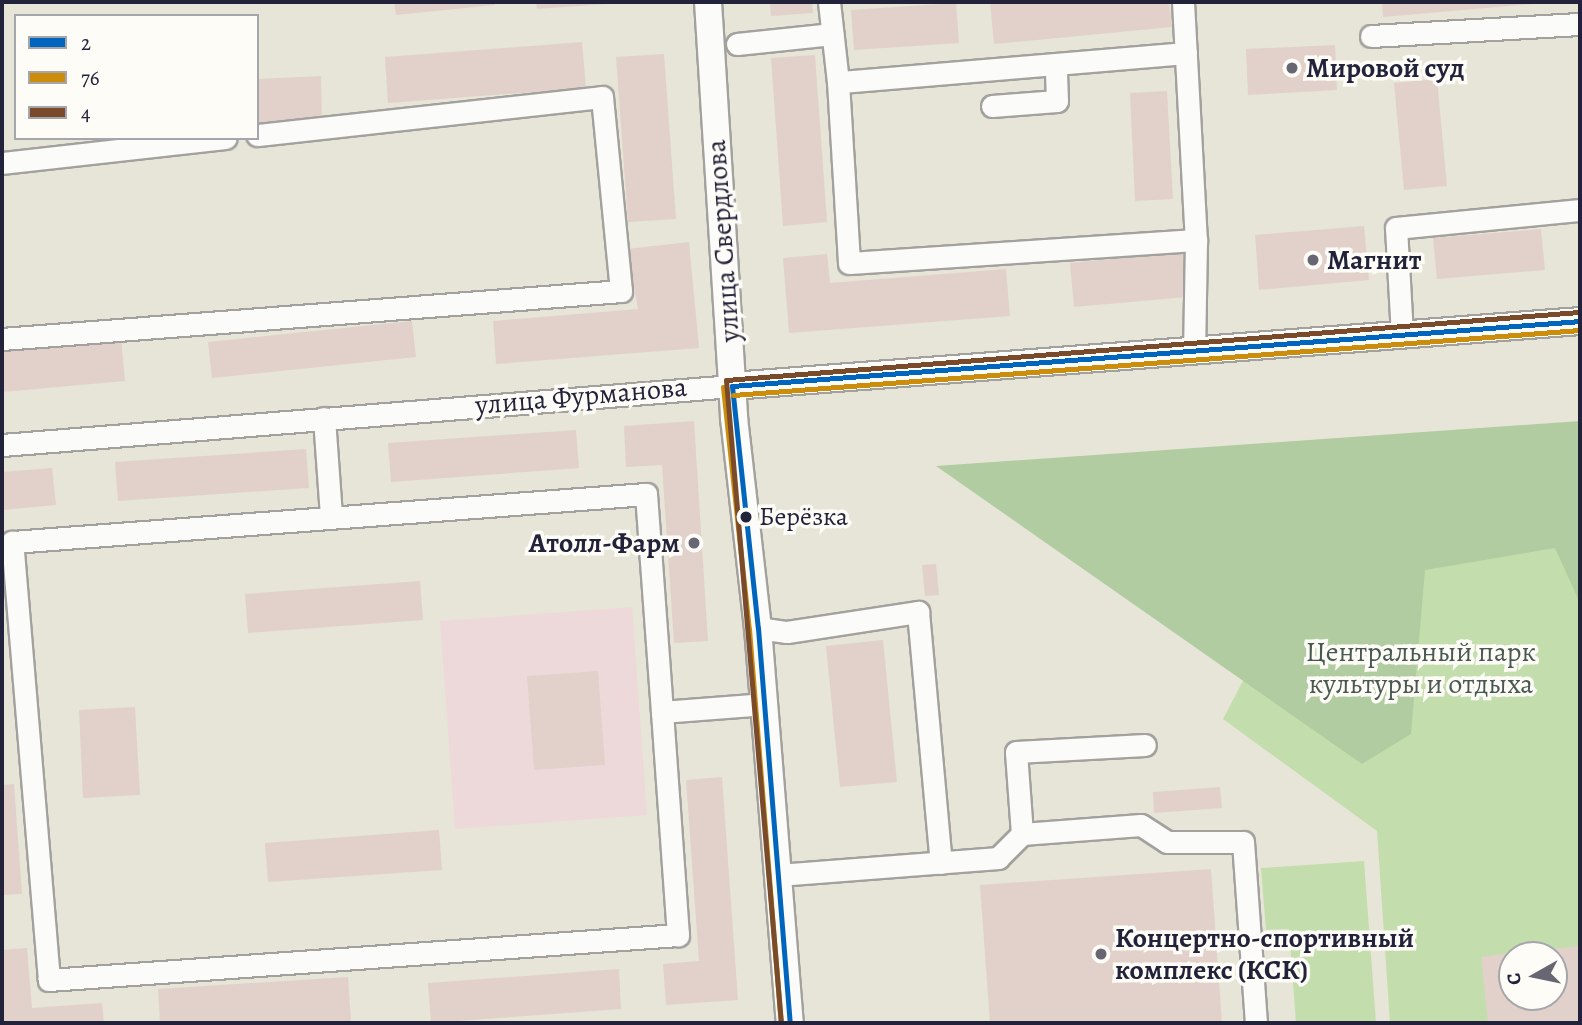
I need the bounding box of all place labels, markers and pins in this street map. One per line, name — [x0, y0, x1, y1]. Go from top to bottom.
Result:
place label: Мировой суд — [1306, 51, 1465, 85]
marker: Мировой суд — [1284, 60, 1300, 76]
place label: Магнит — [1327, 243, 1422, 277]
marker: Магнит — [1305, 252, 1321, 268]
place label: Берёзка — [759, 501, 848, 533]
marker: Берёзка — [739, 510, 753, 524]
place label: Атолл-Фарм — [529, 526, 680, 560]
marker: Атолл-Фарм — [686, 535, 702, 551]
place label: Концертно-спортивный комплекс (КСК) — [1115, 921, 1414, 987]
marker: Концертно-спортивный комплекс (КСК) — [1093, 946, 1109, 962]

